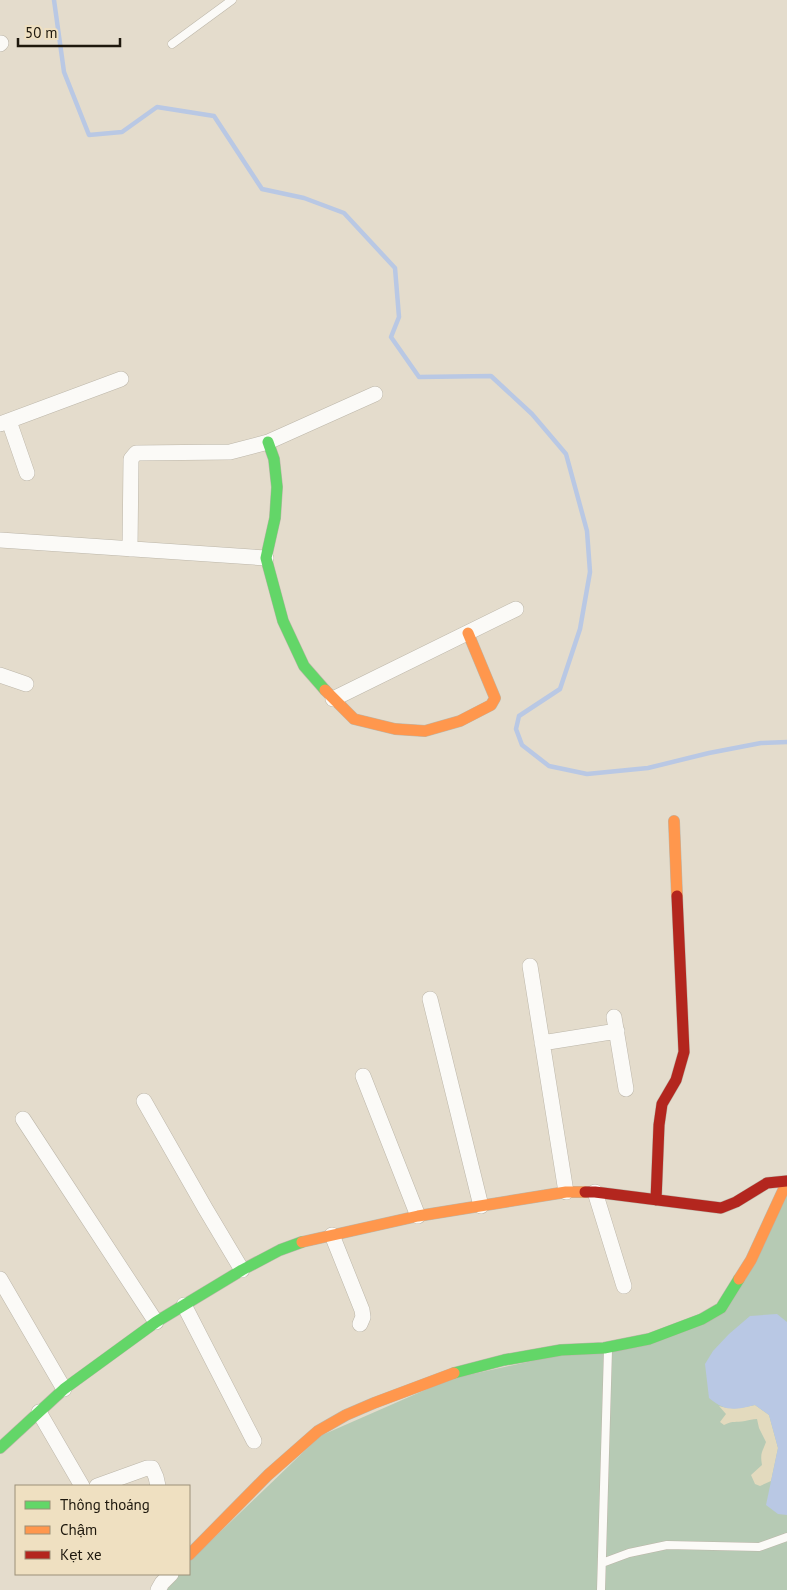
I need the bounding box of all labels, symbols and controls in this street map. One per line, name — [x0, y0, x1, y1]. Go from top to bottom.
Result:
scale bar — [18, 15, 120, 47]
text: 50 m — [25, 23, 58, 42]
legend — [15, 1485, 190, 1575]
text: Thông thoáng — [60, 1495, 150, 1514]
text: Chậm — [60, 1520, 97, 1539]
text: Kẹt xe — [60, 1545, 102, 1564]

